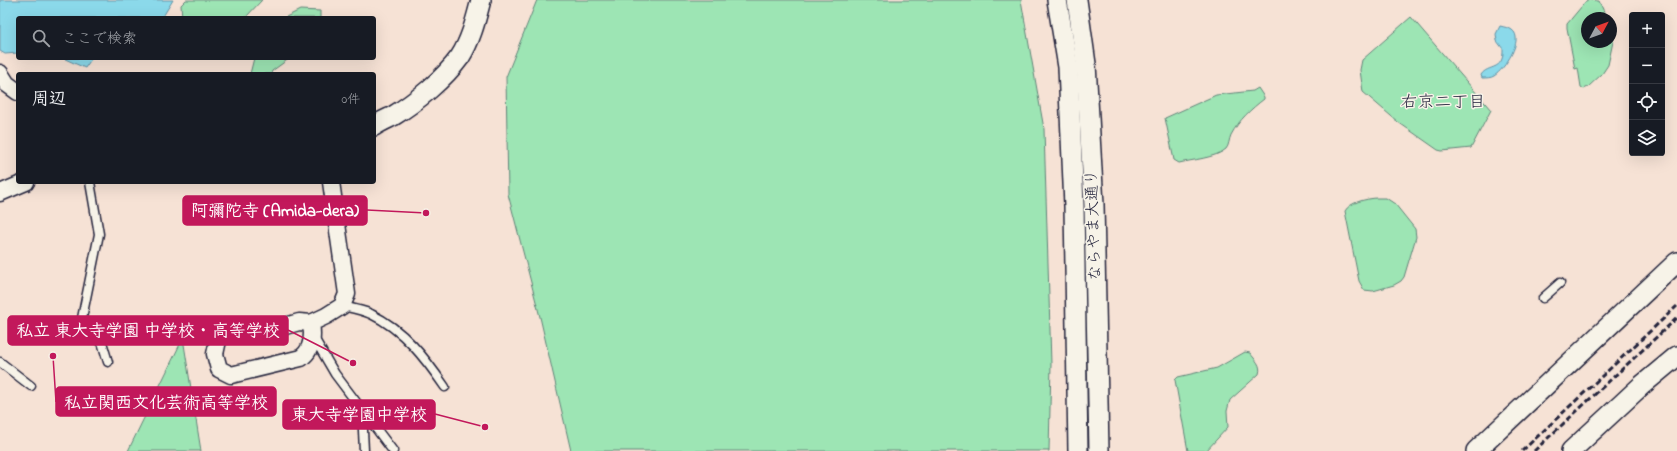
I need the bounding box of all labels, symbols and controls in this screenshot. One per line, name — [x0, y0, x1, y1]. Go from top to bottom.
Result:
north arrow — [1581, 12, 1617, 48]
map controls — [1629, 12, 1665, 156]
button: + — [1629, 12, 1665, 48]
search box — [16, 16, 376, 60]
icon: search — [30, 27, 52, 49]
text: ここで検索 — [62, 28, 137, 50]
button: − — [1629, 48, 1665, 84]
button: locate — [1629, 84, 1665, 120]
text: 周辺 — [32, 87, 66, 112]
text: 0件 — [341, 90, 360, 109]
district label: 右京二丁目 — [1401, 90, 1486, 115]
button: layers — [1629, 120, 1665, 156]
street label: ならやま大通り — [1080, 169, 1108, 281]
callout: 阿彌陀寺 (Amida-dera) — [183, 196, 367, 225]
text: 阿彌陀寺 (Amida-dera) — [191, 199, 359, 224]
callout: 私立 東大寺学園 中学校・高等学校 — [8, 316, 288, 345]
text: 私立 東大寺学園 中学校・高等学校 — [16, 319, 280, 344]
callout: 私立関西文化芸術高等学校 — [56, 387, 276, 416]
text: 私立関西文化芸術高等学校 — [64, 391, 268, 416]
callout: 東大寺学園中学校 — [283, 400, 435, 429]
text: 東大寺学園中学校 — [291, 403, 427, 428]

